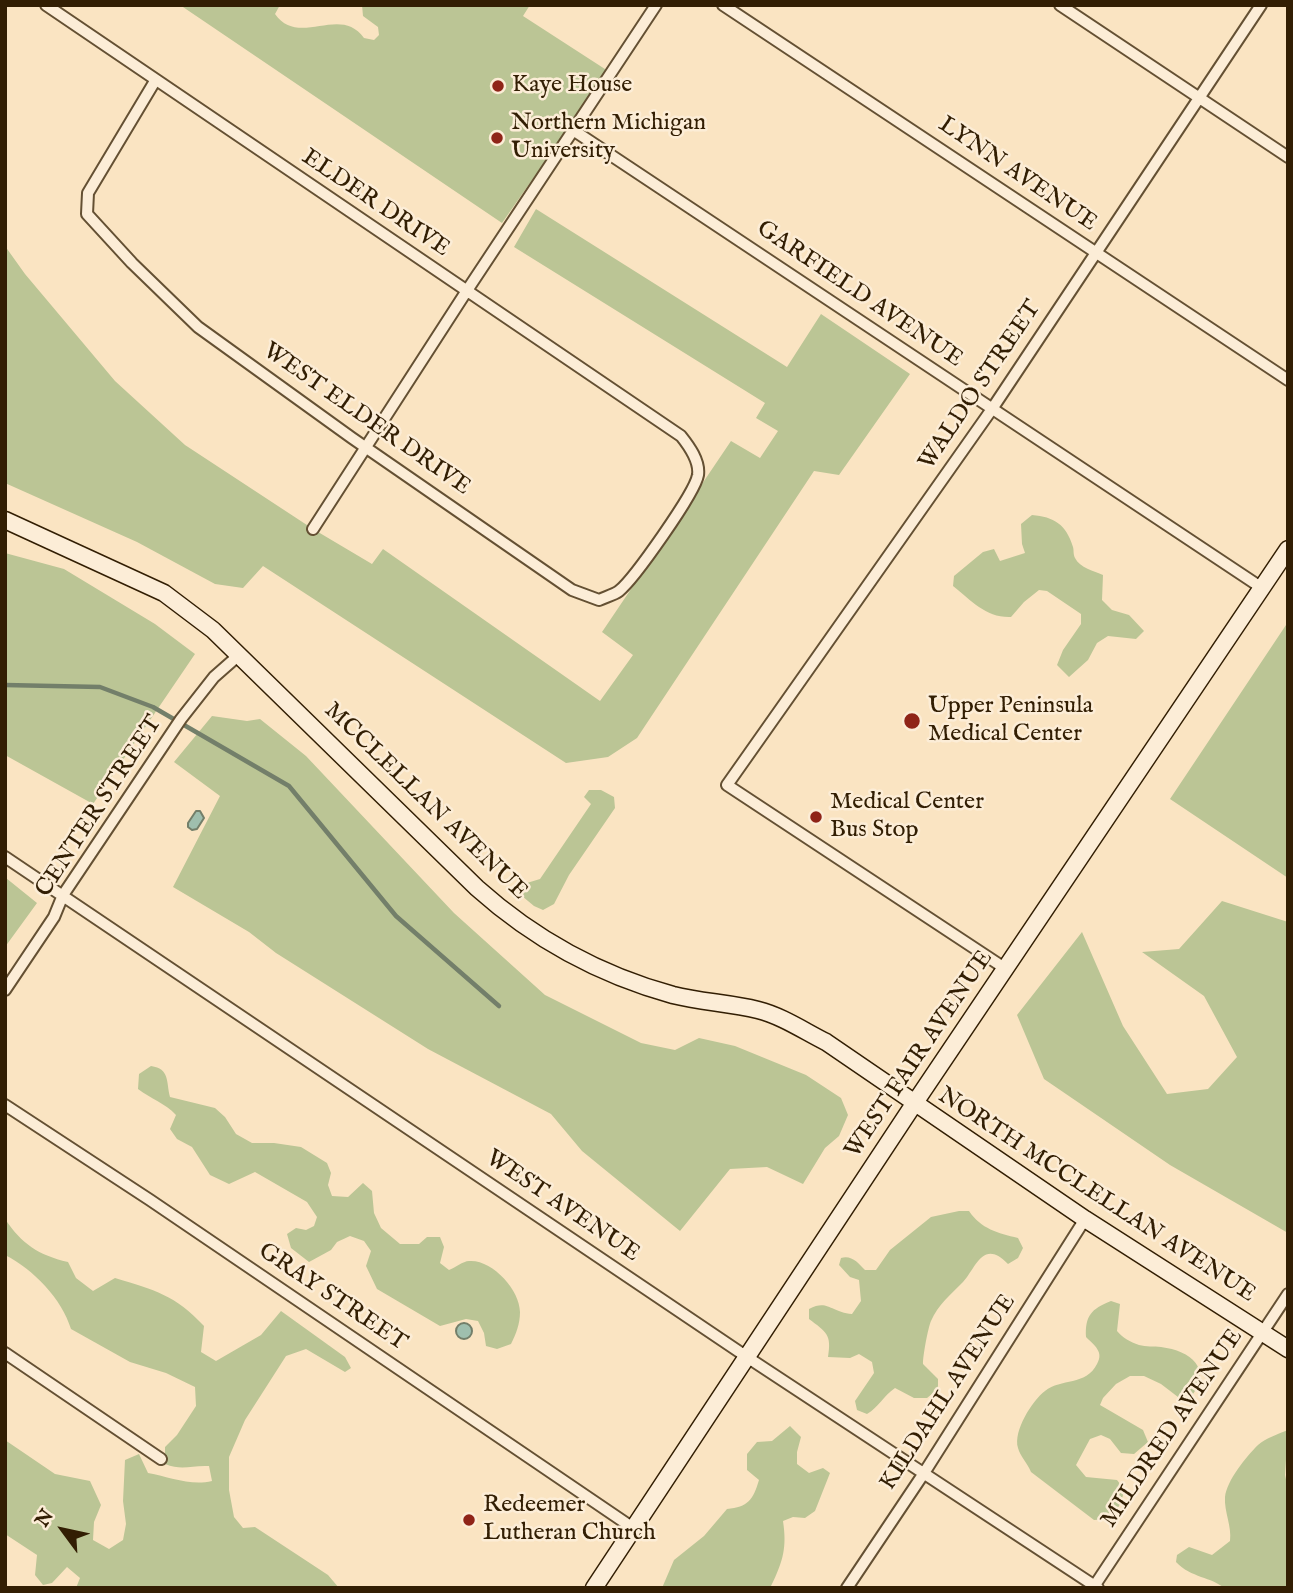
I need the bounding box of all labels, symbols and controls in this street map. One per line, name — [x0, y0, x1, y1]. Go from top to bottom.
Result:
place label: Kaye House — [512, 72, 632, 100]
marker: Kaye House — [490, 78, 506, 94]
place label: Northern Michigan University — [511, 110, 706, 166]
street label: LYNN AVENUE — [932, 111, 1102, 239]
marker: Northern Michigan University — [489, 130, 505, 146]
street label: ELDER DRIVE — [295, 144, 455, 264]
street label: GARFIELD AVENUE — [751, 215, 967, 375]
street label: WALDO STREET — [914, 296, 1048, 476]
street label: WEST ELDER DRIVE — [257, 337, 475, 503]
place label: Upper Peninsula Medical Center — [928, 693, 1093, 749]
street label: MCCLELLAN AVENUE — [317, 697, 533, 907]
street label: CENTER STREET — [31, 711, 169, 903]
marker: Upper Peninsula Medical Center — [902, 711, 922, 731]
place label: Medical Center Bus Stop — [830, 789, 984, 845]
marker: Medical Center Bus Stop — [808, 809, 824, 825]
street label: WEST FAIR AVENUE — [840, 946, 1000, 1164]
street label: NORTH MCCLELLAN AVENUE — [932, 1082, 1260, 1310]
street label: WEST AVENUE — [479, 1145, 645, 1269]
street label: GRAY STREET — [252, 1238, 412, 1358]
street label: KILDAHL AVENUE — [875, 1290, 1023, 1496]
street label: MILDRED AVENUE — [1096, 1324, 1250, 1534]
place label: Redeemer Lutheran Church — [483, 1492, 656, 1548]
north arrow — [28, 1495, 98, 1565]
text: N — [31, 1505, 60, 1532]
marker: Redeemer Lutheran Church — [461, 1512, 477, 1528]

